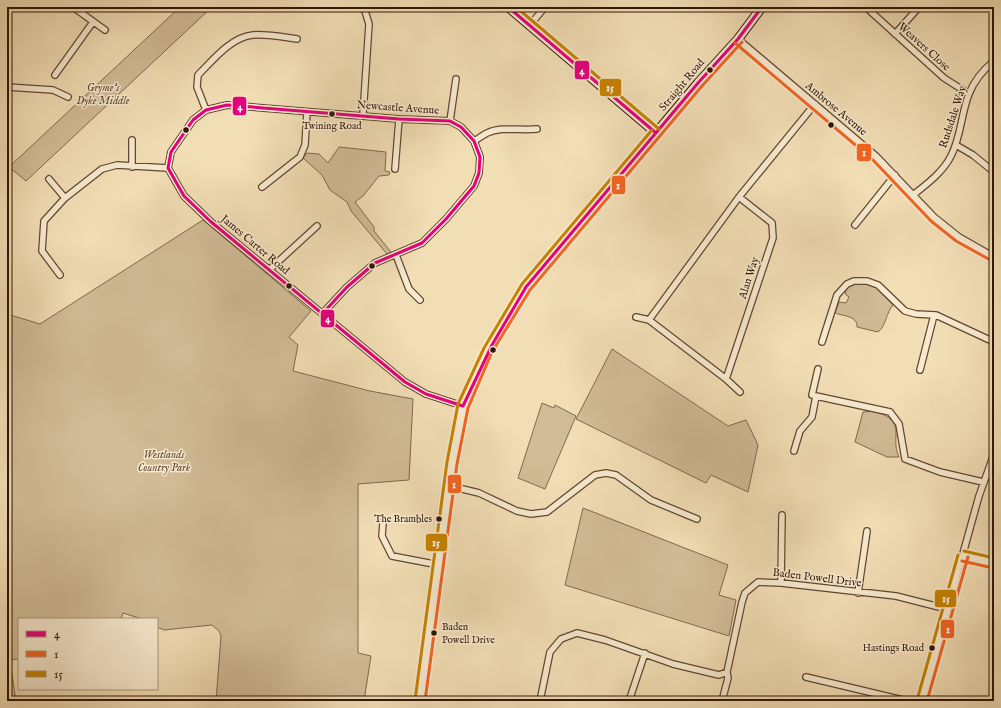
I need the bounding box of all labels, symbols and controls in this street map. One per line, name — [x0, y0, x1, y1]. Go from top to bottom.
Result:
street label: Weavers Close — [895, 20, 953, 74]
street label: Straight Road — [656, 56, 708, 114]
line badge: 4 — [574, 60, 590, 80]
text: 4 — [578, 64, 585, 78]
unlabelled marker — [705, 65, 715, 75]
line badge: 15 — [599, 78, 622, 97]
street label: Ambrose Avenue — [801, 78, 870, 139]
park label: Gryme's Dyke Middle — [76, 81, 130, 108]
text: 15 — [606, 81, 614, 95]
street label: Rudsdale Way — [936, 84, 970, 150]
line badge: 4 — [232, 96, 247, 116]
street label: Newcastle Avenue — [356, 98, 440, 118]
text: 4 — [236, 100, 243, 114]
marker: Twining Road — [327, 109, 337, 119]
place label: Twining Road — [302, 120, 362, 133]
unlabelled marker — [826, 120, 836, 130]
unlabelled marker — [181, 125, 191, 135]
line badge: 1 — [856, 143, 872, 162]
text: 1 — [862, 146, 866, 160]
line badge: 1 — [611, 175, 626, 195]
text: 1 — [616, 179, 620, 193]
street label: James Carter Road — [216, 211, 292, 278]
street label: Alan Way — [735, 255, 763, 302]
unlabelled marker — [367, 261, 377, 271]
unlabelled marker — [284, 281, 294, 291]
line badge: 4 — [320, 309, 335, 328]
text: 4 — [324, 312, 331, 326]
unlabelled marker — [488, 345, 498, 355]
park label: Westlands Country Park — [138, 448, 191, 475]
line badge: 1 — [447, 474, 462, 494]
text: 1 — [452, 478, 456, 492]
place label: The Brambles — [374, 513, 432, 526]
marker: The Brambles — [434, 514, 444, 524]
line badge: 15 — [425, 533, 448, 552]
text: 15 — [432, 536, 440, 550]
street label: Baden Powell Drive — [772, 566, 862, 590]
line badge: 15 — [934, 589, 957, 608]
text: 15 — [942, 592, 950, 606]
legend — [18, 618, 158, 690]
line badge: 1 — [940, 619, 955, 639]
place label: Baden Powell Drive — [442, 621, 495, 647]
text: 1 — [946, 623, 950, 637]
text: 4 — [54, 627, 60, 642]
marker: Baden Powell Drive — [429, 628, 439, 638]
place label: Hastings Road — [862, 642, 925, 655]
marker: Hastings Road — [927, 643, 937, 653]
text: 1 — [54, 647, 58, 662]
text: 15 — [54, 667, 63, 682]

